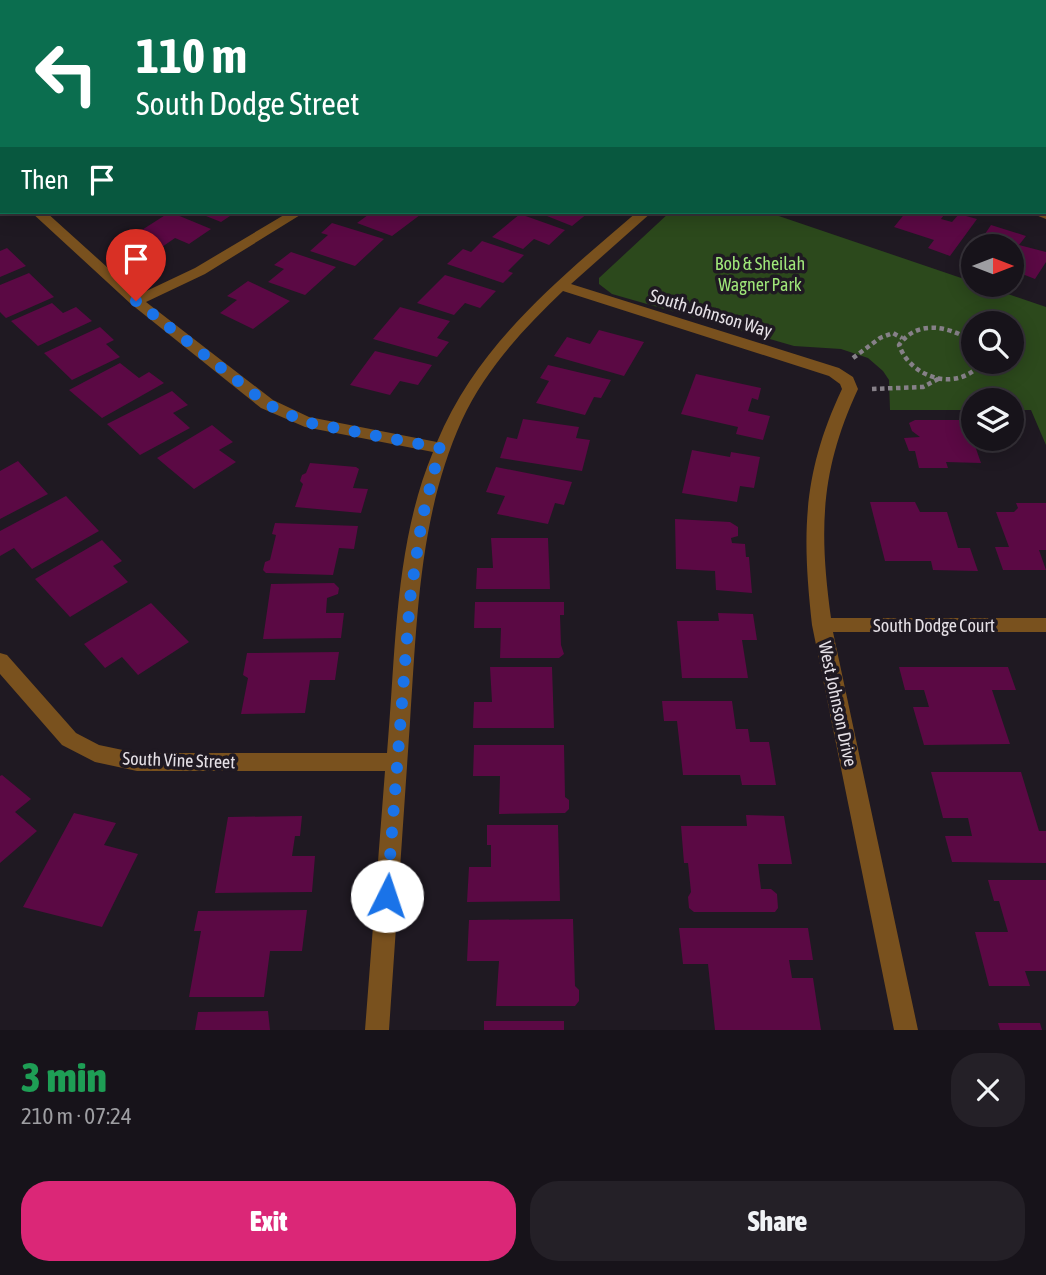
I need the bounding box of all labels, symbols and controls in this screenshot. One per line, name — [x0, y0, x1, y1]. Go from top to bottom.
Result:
text: 110 m — [136, 27, 247, 83]
icon: left — [21, 28, 112, 119]
text: South Dodge Street — [136, 85, 359, 122]
icon: arrive — [83, 161, 121, 199]
text: Then — [21, 165, 69, 195]
pin — [106, 229, 166, 301]
north arrow — [961, 234, 1024, 298]
map controls — [961, 234, 1024, 451]
icon: arrive — [117, 240, 155, 278]
park label: Bob & Sheilah Wagner Park — [715, 253, 805, 295]
street label: South Johnson Way — [647, 284, 775, 342]
button: search — [961, 311, 1024, 374]
button: layers — [961, 388, 1024, 451]
street label: South Dodge Court — [873, 615, 995, 636]
street label: West Johnson Drive — [814, 640, 862, 768]
street label: South Vine Street — [122, 748, 236, 772]
position arrow — [350, 859, 424, 933]
text: 3 min — [21, 1053, 107, 1101]
button: close — [951, 1053, 1025, 1127]
text: 210 m · 07:24 — [21, 1103, 132, 1129]
button: Exit — [21, 1181, 516, 1261]
button: Share — [530, 1181, 1025, 1261]

